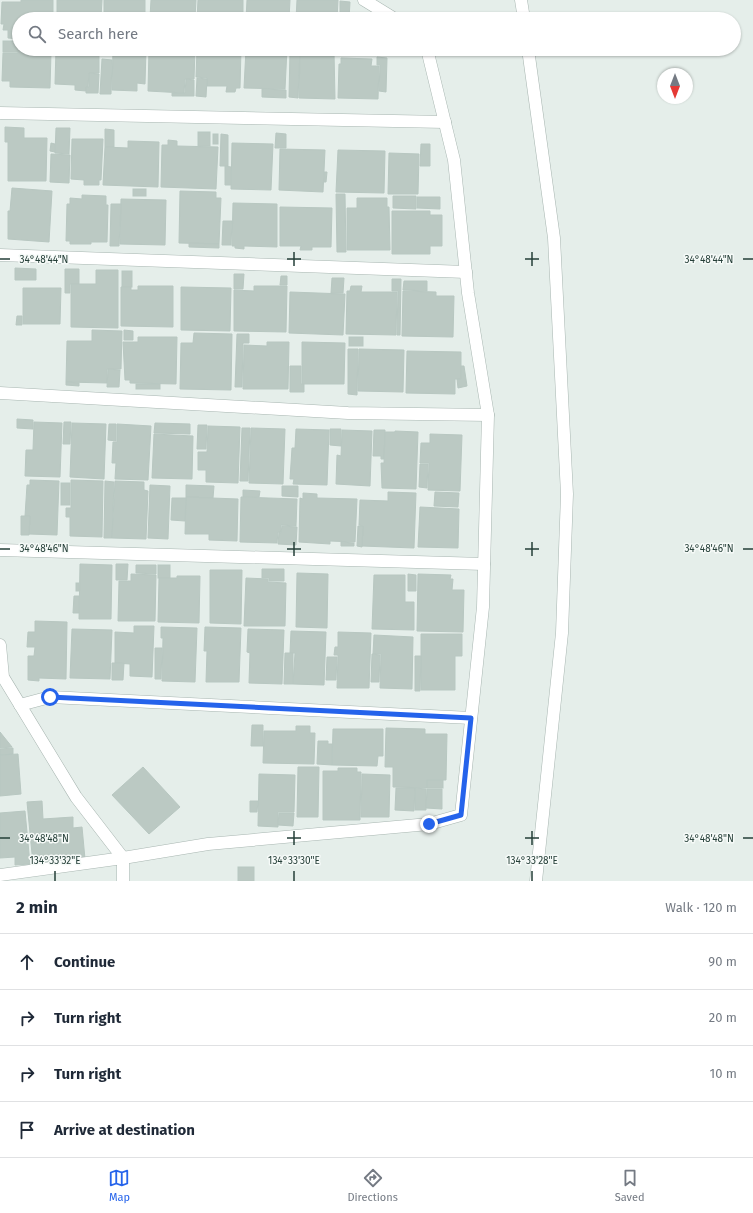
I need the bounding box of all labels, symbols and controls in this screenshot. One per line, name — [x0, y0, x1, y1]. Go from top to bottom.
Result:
search box — [12, 12, 741, 56]
icon: search — [26, 23, 48, 45]
text: Search here — [58, 25, 138, 43]
north arrow — [657, 68, 693, 104]
text: 34°48'44"N — [20, 254, 68, 266]
text: 34°48'44"N — [685, 254, 733, 266]
text: 34°48'46"N — [19, 543, 69, 555]
text: 34°48'46"N — [684, 543, 734, 555]
route start — [41, 688, 59, 706]
route end — [420, 815, 438, 833]
text: 34°48'48"N — [19, 833, 69, 845]
text: 34°48'48"N — [684, 833, 734, 845]
text: 134°33'32"E — [29, 855, 81, 867]
text: 134°33'30"E — [268, 855, 320, 867]
text: 134°33'28"E — [506, 855, 558, 867]
text: 2 min — [16, 897, 58, 918]
text: Walk · 120 m — [665, 900, 737, 915]
icon: ahead — [16, 951, 38, 973]
text: Continue — [54, 953, 115, 971]
text: 90 m — [708, 954, 737, 969]
icon: right — [16, 1007, 38, 1029]
text: Turn right — [54, 1009, 121, 1027]
text: 20 m — [709, 1010, 737, 1025]
icon: right — [16, 1063, 38, 1085]
text: Turn right — [54, 1065, 121, 1083]
text: 10 m — [710, 1066, 737, 1081]
icon: arrive — [16, 1119, 38, 1141]
text: Arrive at destination — [54, 1121, 195, 1139]
tab: Map — [108, 1167, 130, 1204]
tab: Directions — [347, 1167, 398, 1204]
tab: Saved — [615, 1167, 645, 1204]

